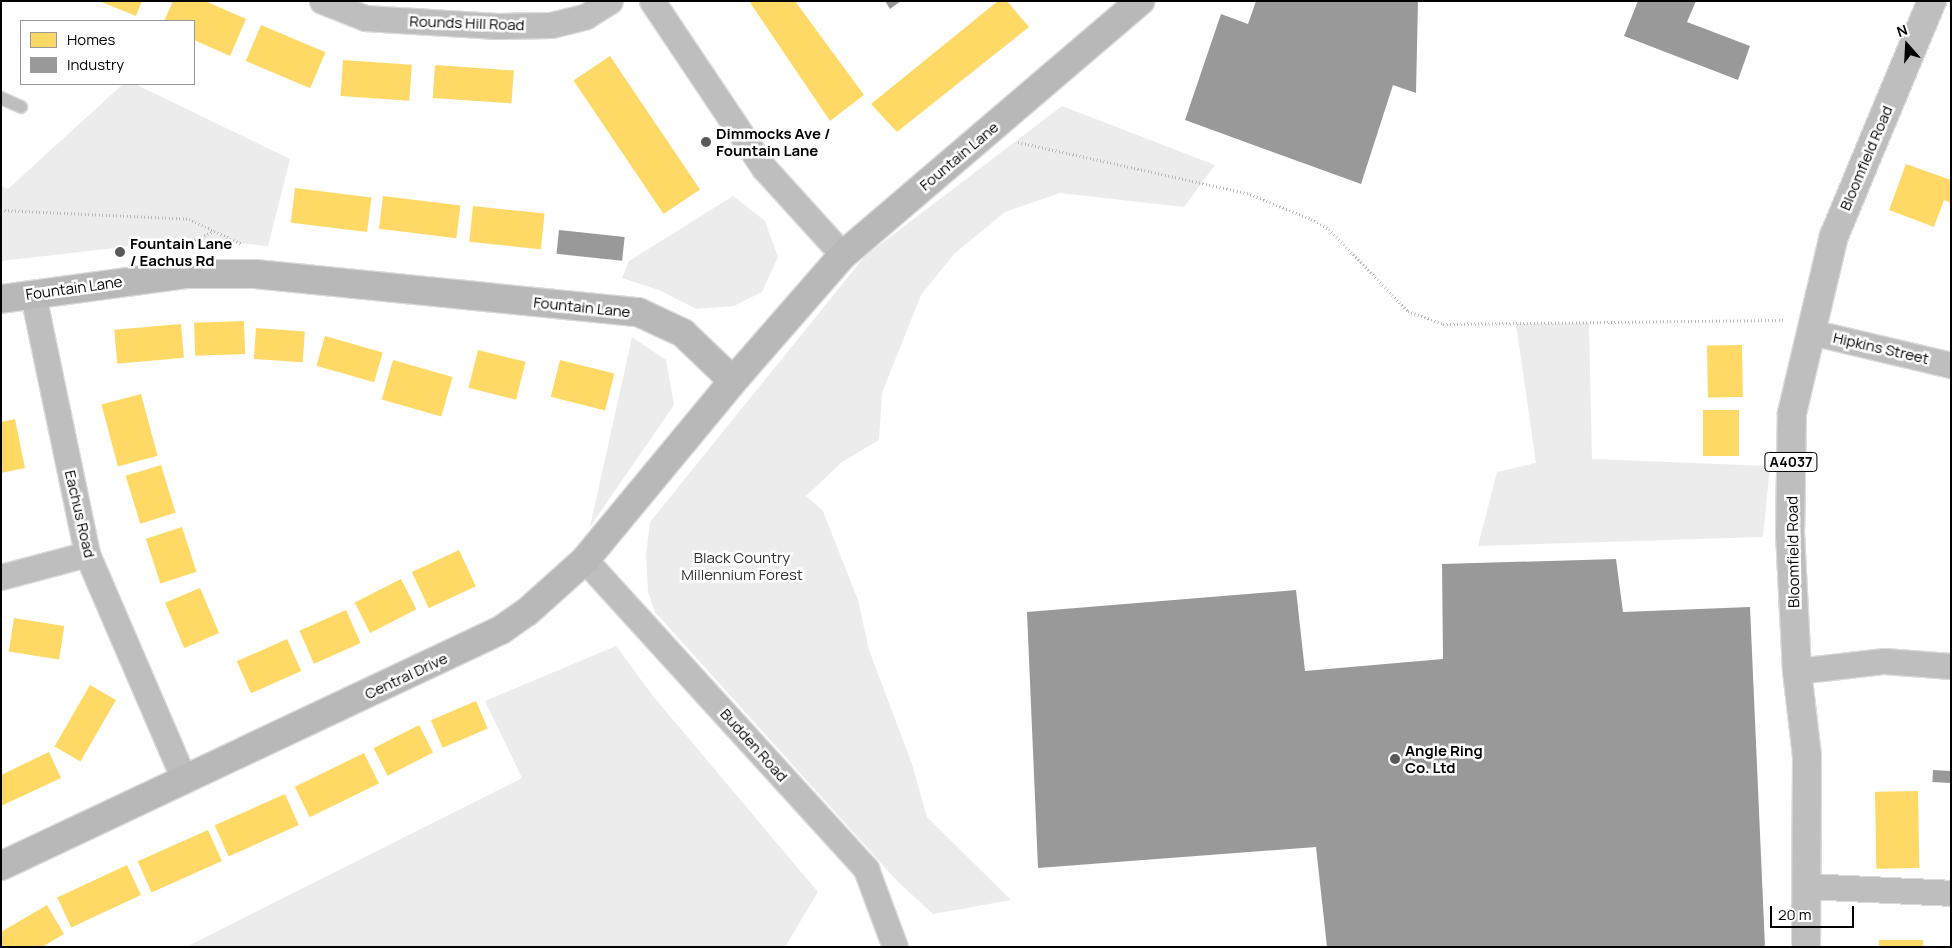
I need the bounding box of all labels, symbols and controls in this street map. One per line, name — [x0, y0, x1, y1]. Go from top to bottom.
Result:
street label: Rounds Hill Road — [409, 12, 525, 34]
legend — [20, 20, 195, 85]
north arrow — [1882, 20, 1932, 70]
text: N — [1894, 20, 1910, 41]
text: Homes — [67, 29, 115, 50]
text: Industry — [67, 54, 124, 75]
street label: Bloomfield Road — [1836, 103, 1896, 213]
street label: Fountain Lane — [916, 118, 1002, 194]
place label: Dimmocks Ave / Fountain Lane — [716, 124, 830, 159]
marker: Dimmocks Ave / Fountain Lane — [700, 136, 712, 148]
place label: Fountain Lane / Eachus Rd — [130, 234, 232, 269]
marker: Fountain Lane / Eachus Rd — [114, 246, 126, 258]
street label: Fountain Lane — [25, 272, 123, 304]
street label: Fountain Lane — [533, 293, 631, 321]
street label: Hipkins Street — [1832, 328, 1930, 368]
road number: A4037 — [1764, 451, 1818, 474]
street label: Eachus Road — [61, 468, 99, 560]
street label: Bloomfield Road — [1783, 496, 1803, 608]
park label: Black Country Millennium Forest — [681, 548, 803, 583]
street label: Central Drive — [362, 649, 450, 703]
street label: Budden Road — [717, 705, 791, 785]
place label: Angle Ring Co. Ltd — [1405, 741, 1483, 776]
marker: Angle Ring Co. Ltd — [1389, 753, 1401, 765]
scale bar — [1772, 896, 1856, 928]
text: 20 m — [1778, 904, 1811, 925]

